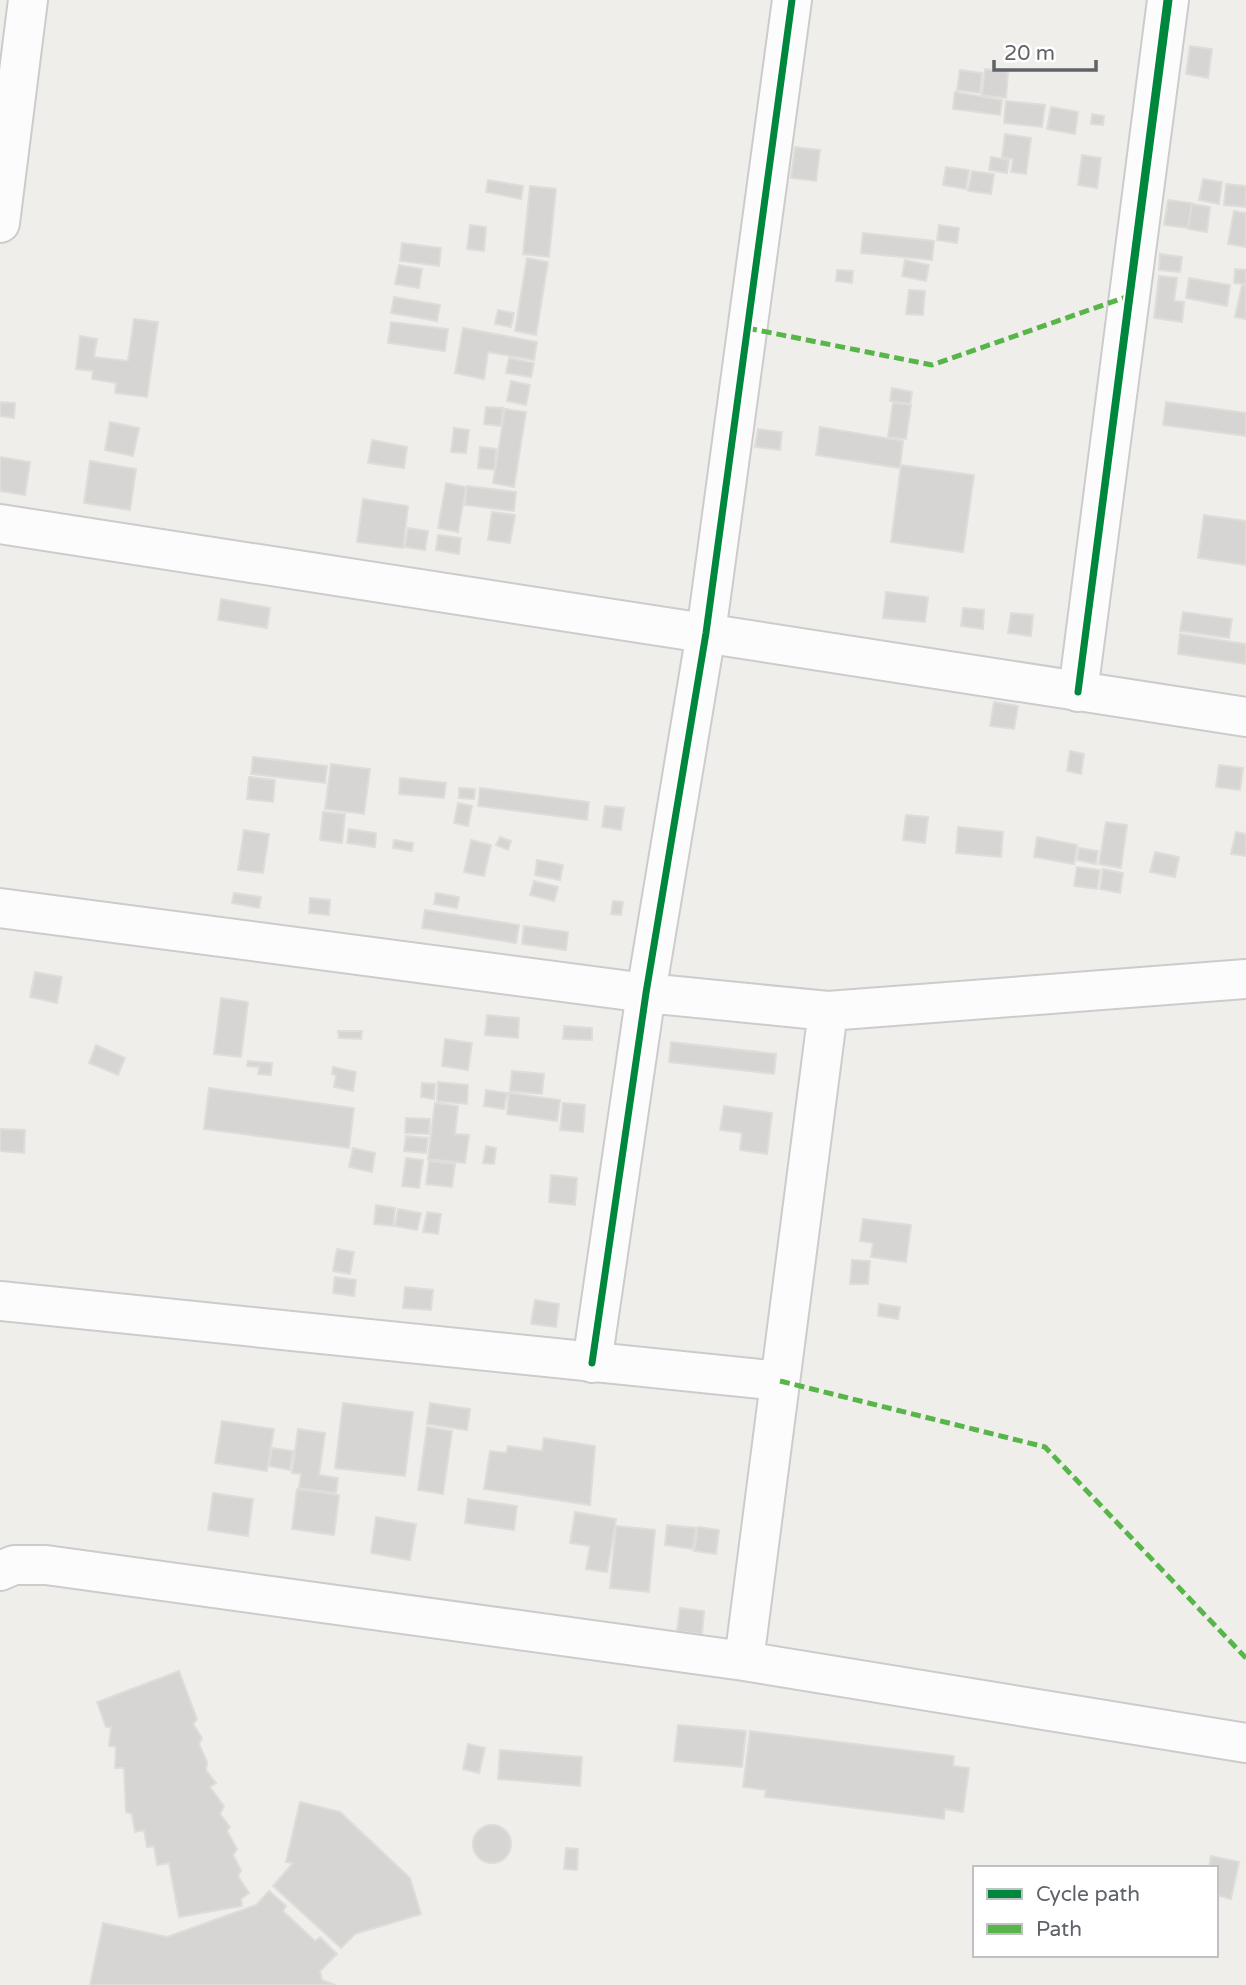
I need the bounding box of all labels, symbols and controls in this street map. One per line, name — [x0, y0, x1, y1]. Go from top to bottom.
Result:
scale bar — [994, 28, 1096, 72]
text: 20 m — [1004, 41, 1055, 66]
legend — [973, 1866, 1218, 1957]
text: Cycle path — [1036, 1882, 1140, 1907]
text: Path — [1036, 1917, 1082, 1942]

